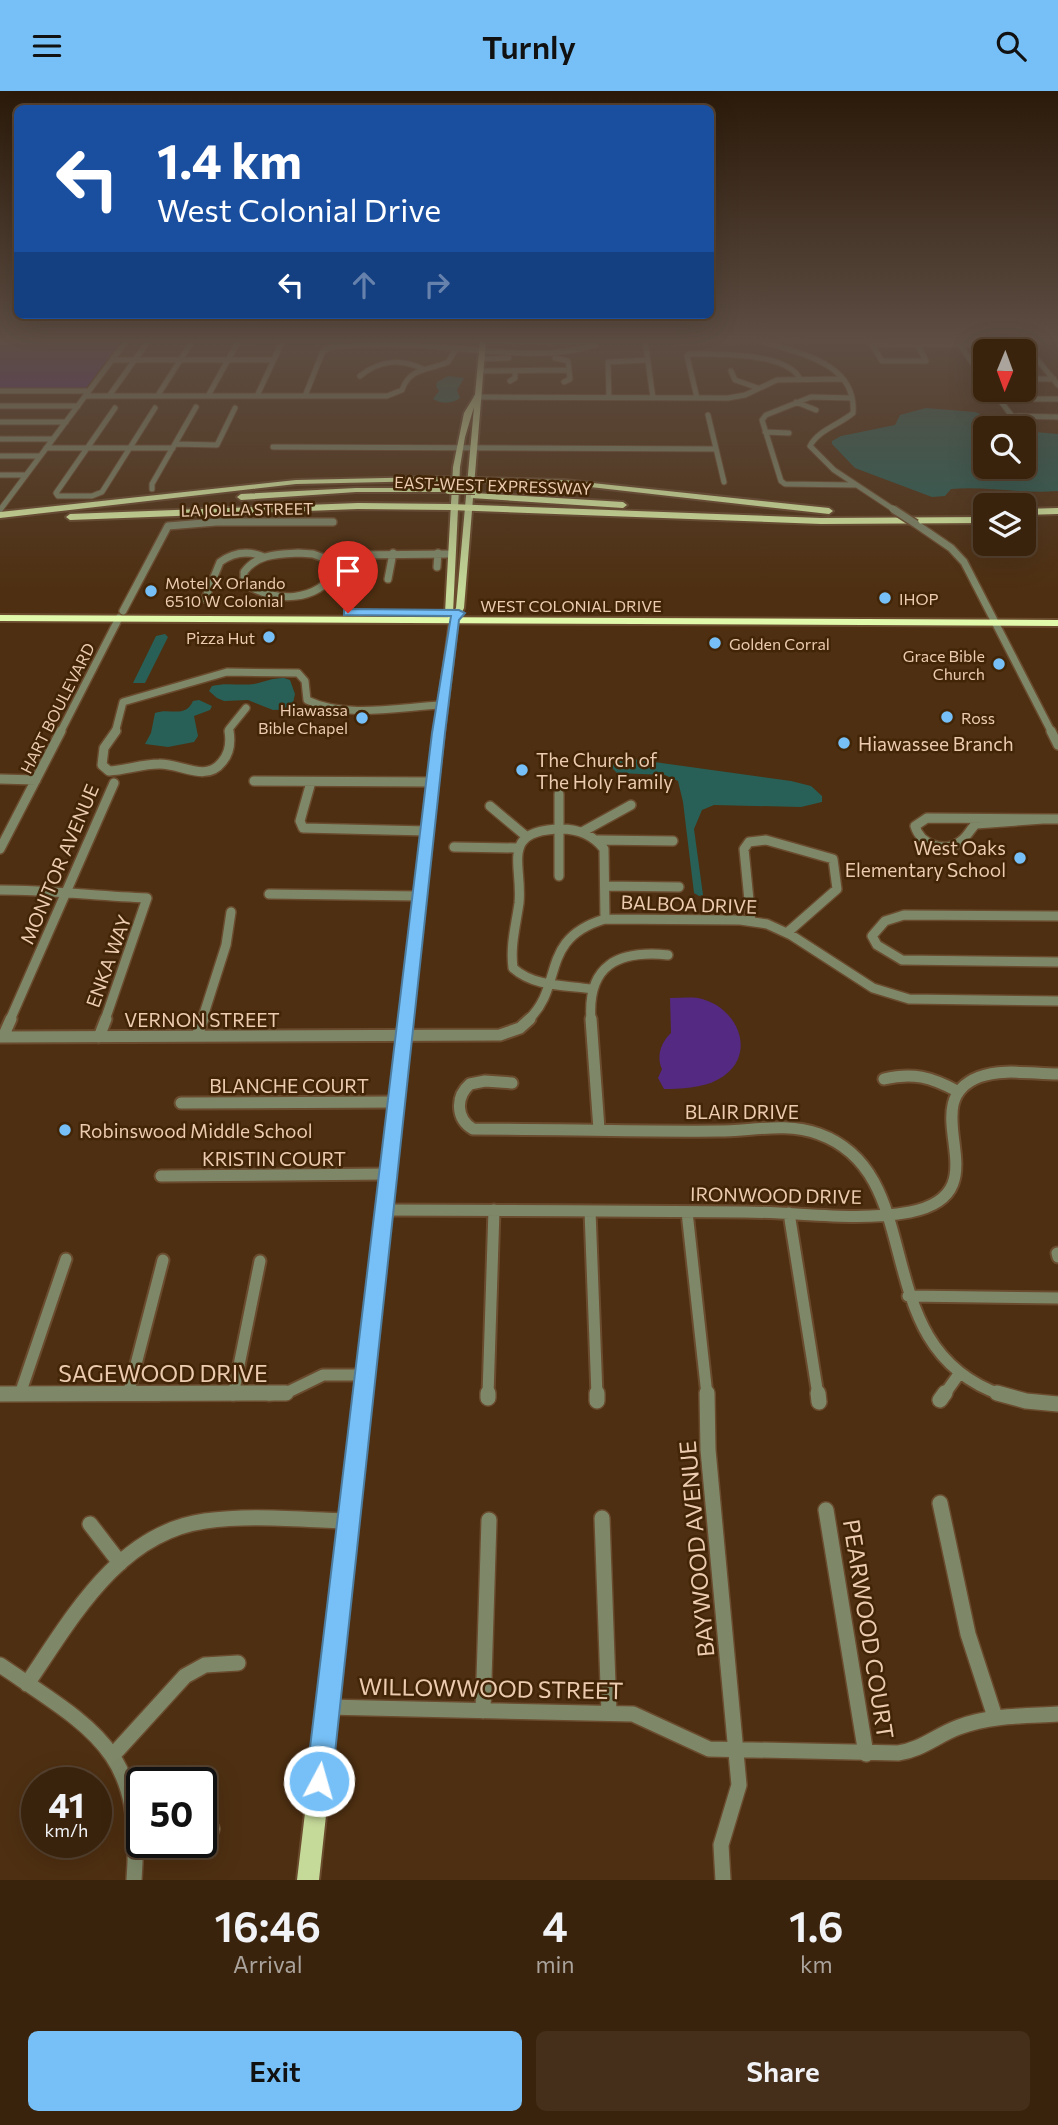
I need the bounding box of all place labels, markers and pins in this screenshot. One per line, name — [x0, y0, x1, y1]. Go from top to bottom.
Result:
pin — [318, 541, 378, 613]
place label: Motel X Orlando 6510 W Colonial — [165, 573, 286, 610]
marker: Motel X Orlando 6510 W Colonial — [143, 583, 159, 599]
place label: IHOP — [899, 589, 939, 608]
marker: IHOP — [877, 590, 893, 606]
place label: Pizza Hut — [186, 628, 255, 647]
marker: Pizza Hut — [261, 629, 277, 645]
place label: Golden Corral — [729, 634, 830, 653]
marker: Golden Corral — [707, 635, 723, 651]
place label: Grace Bible Church — [903, 646, 985, 683]
marker: Grace Bible Church — [991, 656, 1007, 672]
place label: Hiawassa Bible Chapel — [258, 700, 348, 737]
place label: Ross — [961, 708, 995, 727]
marker: Ross — [939, 709, 955, 725]
marker: Hiawassa Bible Chapel — [354, 710, 370, 726]
place label: Hiawassee Branch — [858, 732, 1014, 755]
marker: Hiawassee Branch — [836, 735, 852, 751]
place label: The Church of The Holy Family — [536, 748, 673, 793]
marker: The Church of The Holy Family — [514, 762, 530, 778]
place label: West Oaks Elementary School — [845, 836, 1006, 881]
marker: West Oaks Elementary School — [1012, 850, 1028, 866]
place label: Robinswood Middle School — [79, 1119, 313, 1142]
marker: Robinswood Middle School — [57, 1122, 73, 1138]

